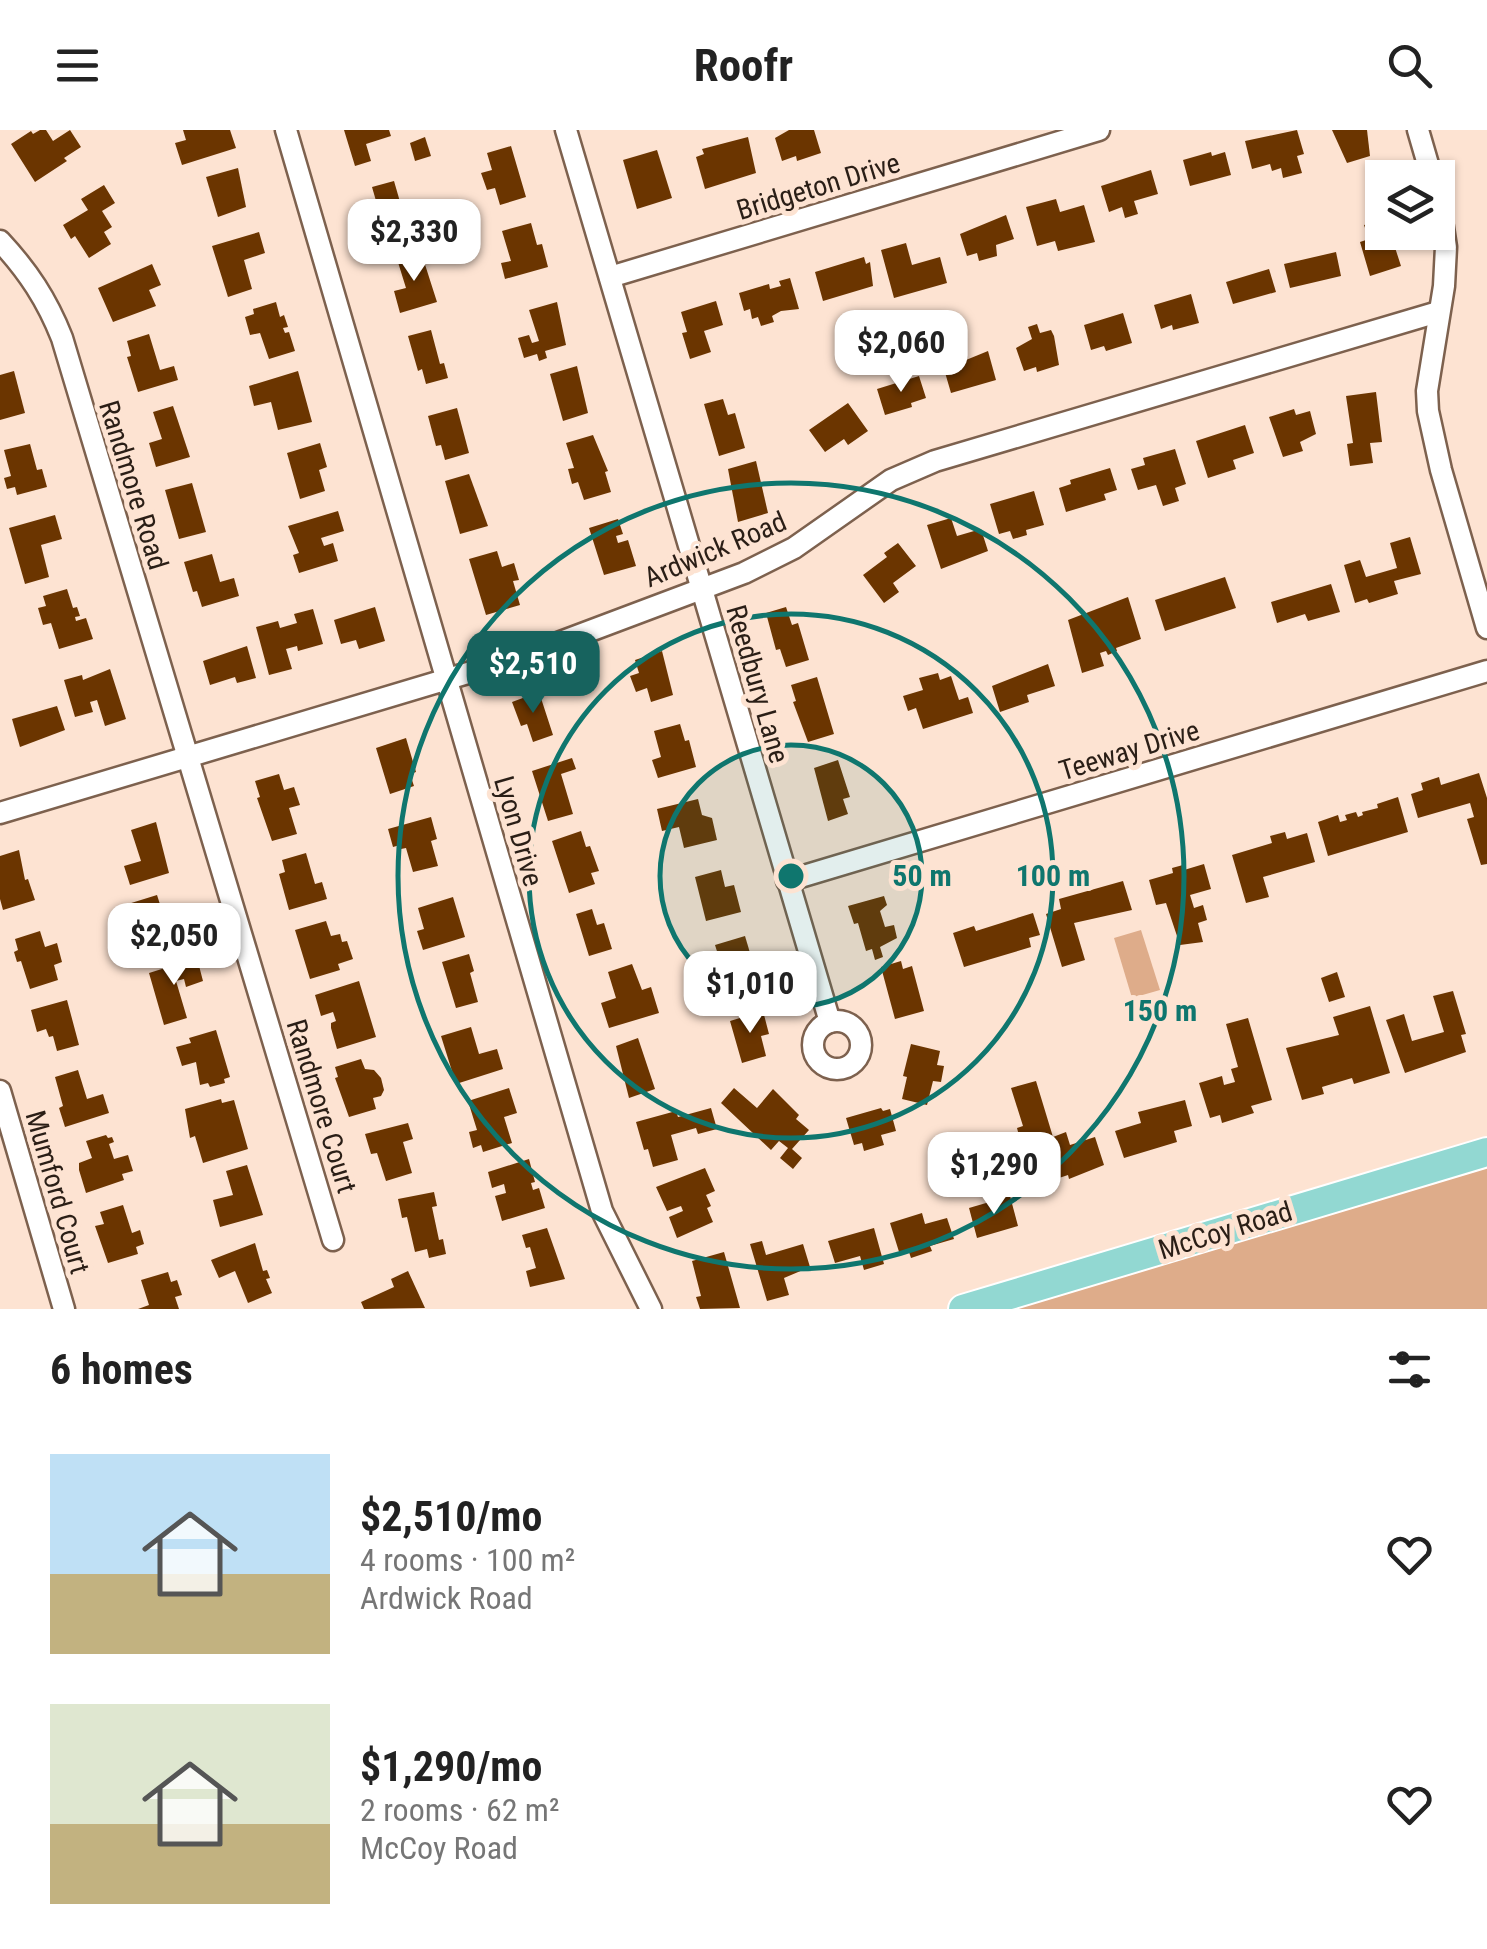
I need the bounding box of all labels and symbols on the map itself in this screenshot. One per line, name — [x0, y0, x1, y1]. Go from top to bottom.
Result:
street label: Bridgeton Drive — [733, 146, 904, 227]
pin: $2,330 — [333, 199, 495, 284]
pin: $2,060 — [820, 310, 982, 395]
street label: Randmore Road — [92, 397, 175, 574]
street label: Ardwick Road — [639, 505, 791, 594]
street label: Reedbury Lane — [719, 601, 796, 767]
pin: $2,510 — [452, 631, 614, 716]
street label: Teeway Drive — [1055, 714, 1203, 787]
street label: Lyon Drive — [487, 772, 550, 890]
centre of rings — [773, 858, 809, 894]
text: 50 m — [892, 858, 952, 893]
text: 100 m — [1016, 858, 1090, 893]
pin: $2,050 — [93, 903, 255, 988]
pin: $1,010 — [669, 951, 831, 1036]
text: 150 m — [1123, 993, 1197, 1028]
street label: Randmore Court — [279, 1015, 364, 1197]
street label: Mumford Court — [18, 1107, 97, 1278]
pin: $1,290 — [913, 1132, 1075, 1217]
street label: McCoy Road — [1154, 1195, 1296, 1266]

